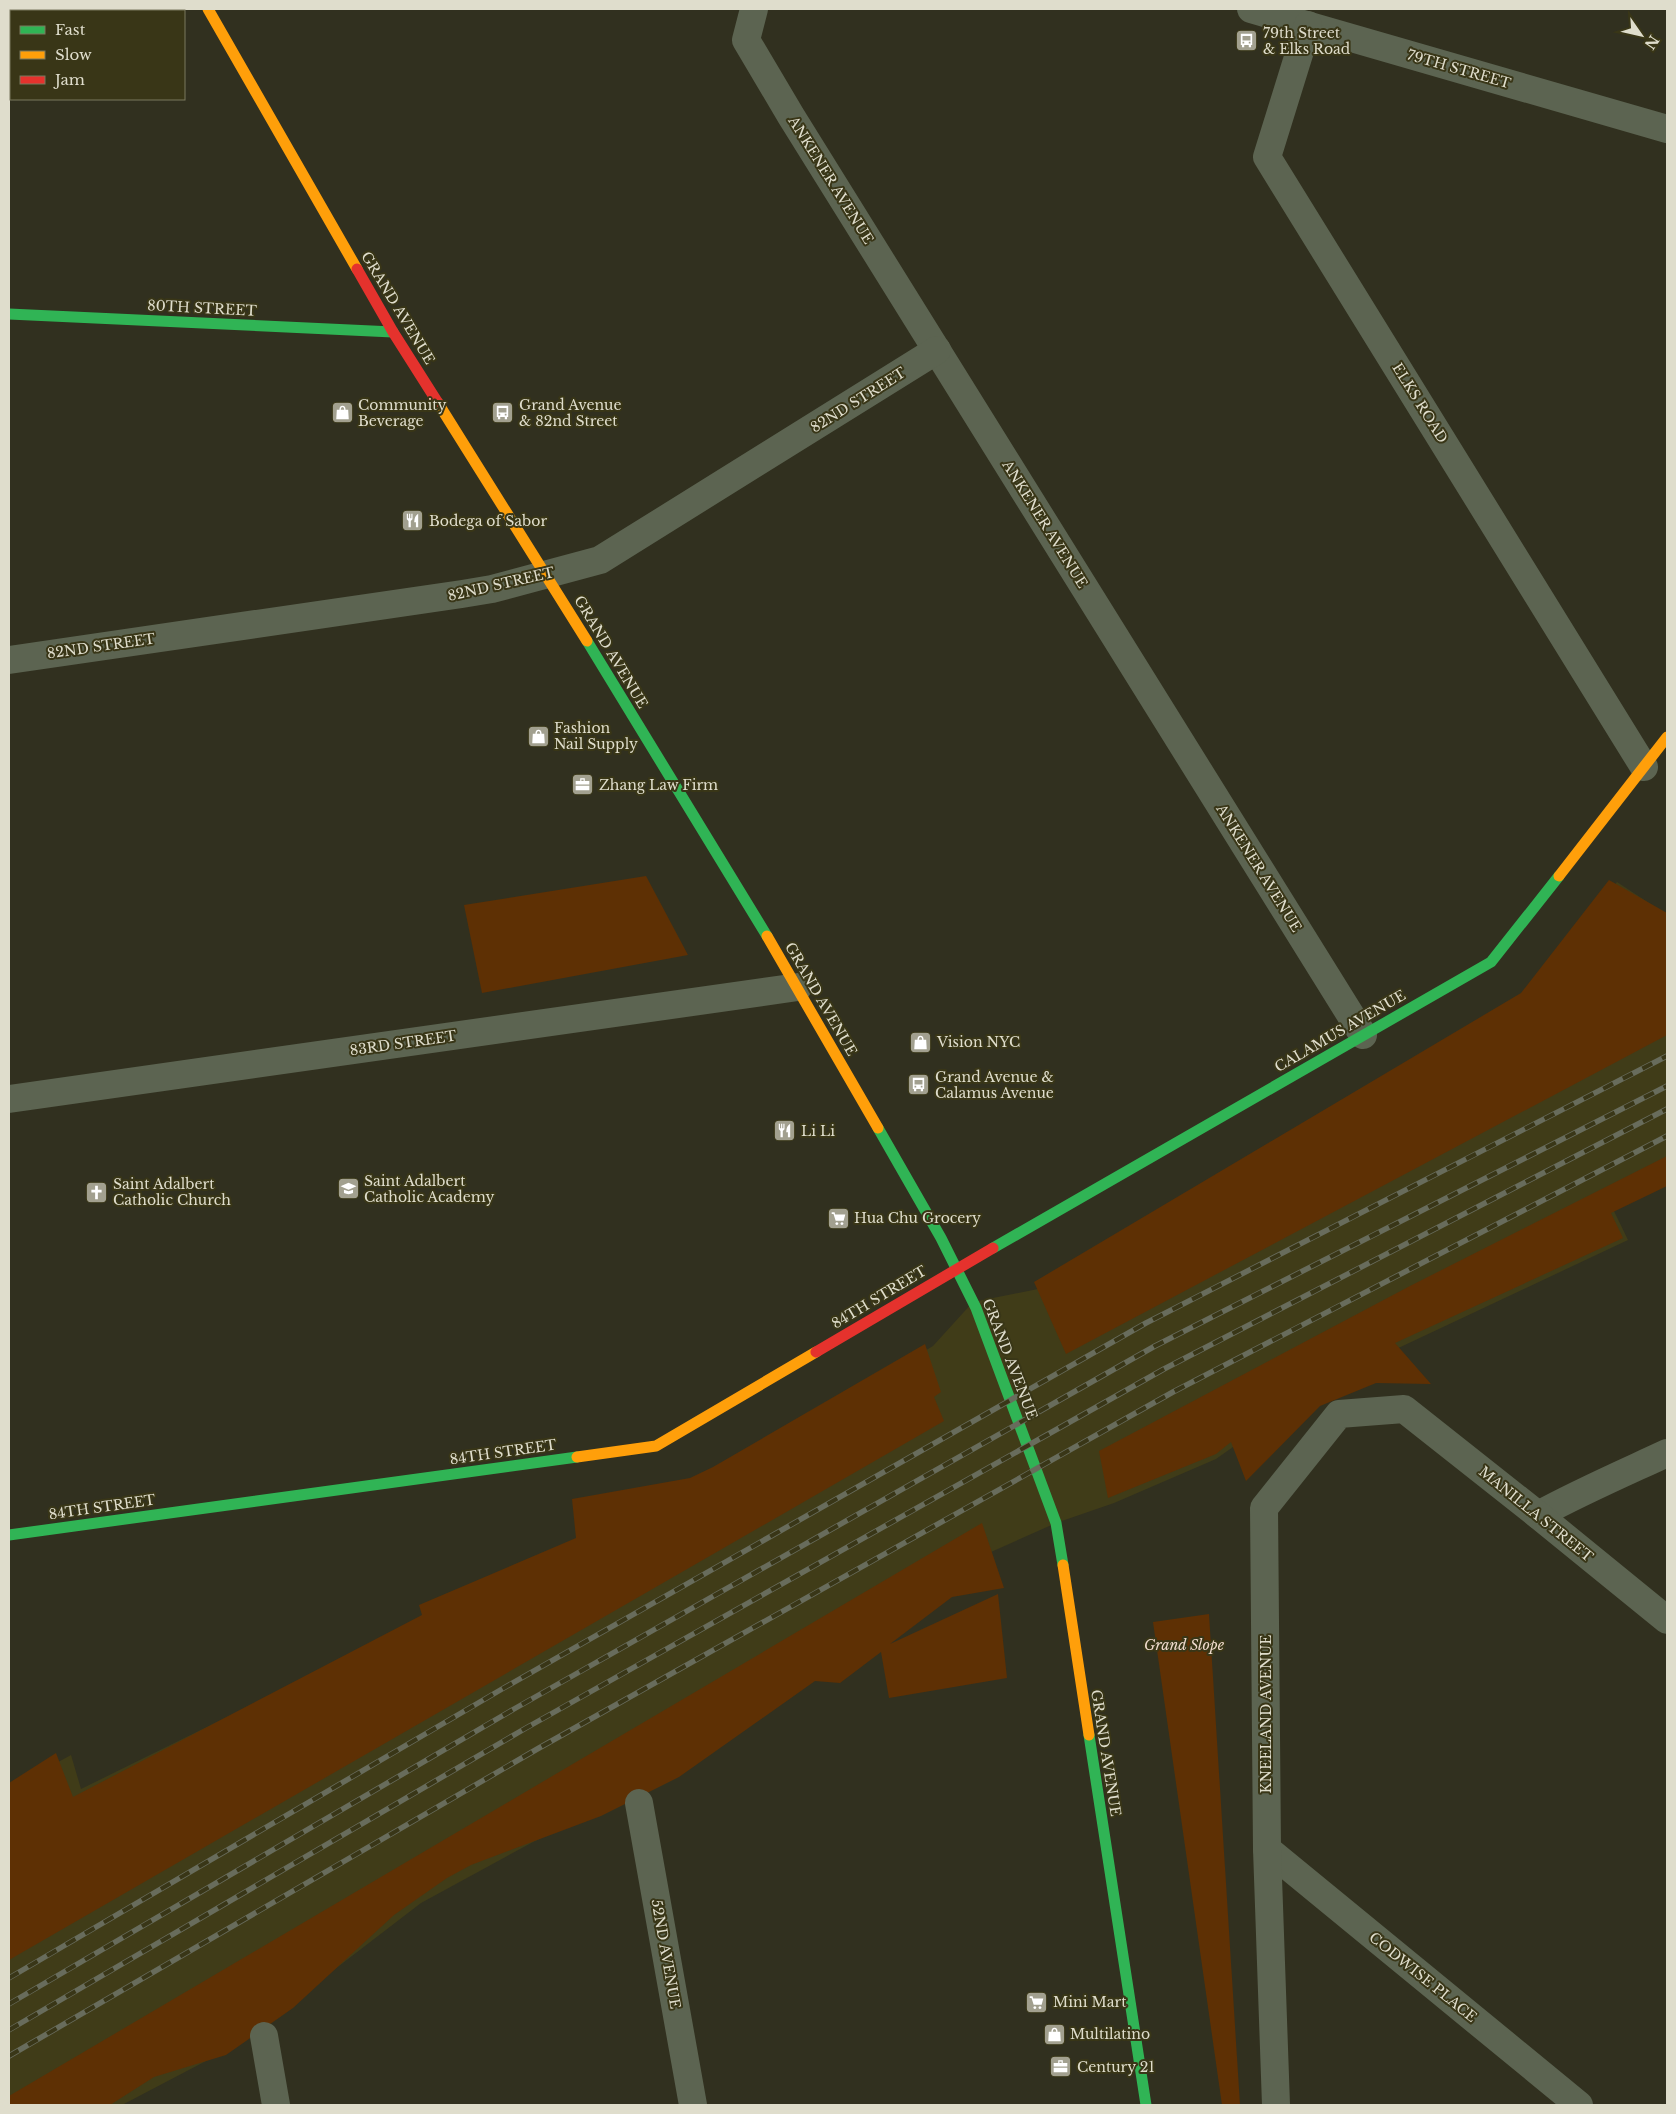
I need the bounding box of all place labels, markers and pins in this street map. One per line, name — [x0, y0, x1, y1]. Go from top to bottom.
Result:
place label: 79th Street & Elks Road — [1263, 24, 1351, 58]
bus stop icon: 79th Street & Elks Road — [1235, 29, 1259, 53]
place label: Community Beverage — [358, 396, 447, 430]
place label: Grand Avenue & 82nd Street — [519, 396, 621, 430]
shop icon: Community Beverage — [330, 401, 354, 425]
bus stop icon: Grand Avenue & 82nd Street — [491, 401, 515, 425]
restaurant icon: Bodega of Sabor — [401, 509, 425, 533]
place label: Bodega of Sabor — [429, 512, 547, 530]
place label: Fashion Nail Supply — [554, 719, 638, 753]
shop icon: Fashion Nail Supply — [526, 724, 550, 748]
office icon: Zhang Law Firm — [571, 773, 595, 797]
place label: Zhang Law Firm — [599, 776, 718, 794]
shop icon: Vision NYC — [909, 1030, 933, 1054]
place label: Vision NYC — [936, 1033, 1020, 1051]
place label: Grand Avenue & Calamus Avenue — [935, 1068, 1054, 1102]
bus stop icon: Grand Avenue & Calamus Avenue — [907, 1073, 931, 1097]
restaurant icon: Li Li — [773, 1119, 797, 1143]
place label: Li Li — [801, 1122, 835, 1140]
place label: Saint Adalbert Catholic Academy — [364, 1172, 494, 1206]
place label: Saint Adalbert Catholic Church — [113, 1175, 231, 1209]
school or university icon: Saint Adalbert Catholic Academy — [336, 1177, 360, 1201]
church icon: Saint Adalbert Catholic Church — [85, 1180, 109, 1204]
supermarket icon: Hua Chu Grocery — [826, 1206, 850, 1230]
place label: Hua Chu Grocery — [854, 1209, 981, 1227]
supermarket icon: Mini Mart — [1025, 1990, 1049, 2014]
place label: Mini Mart — [1053, 1993, 1127, 2011]
shop icon: Multilatino — [1042, 2022, 1066, 2046]
place label: Multilatino — [1070, 2025, 1150, 2043]
office icon: Century 21 — [1049, 2055, 1073, 2079]
place label: Century 21 — [1077, 2058, 1155, 2076]

